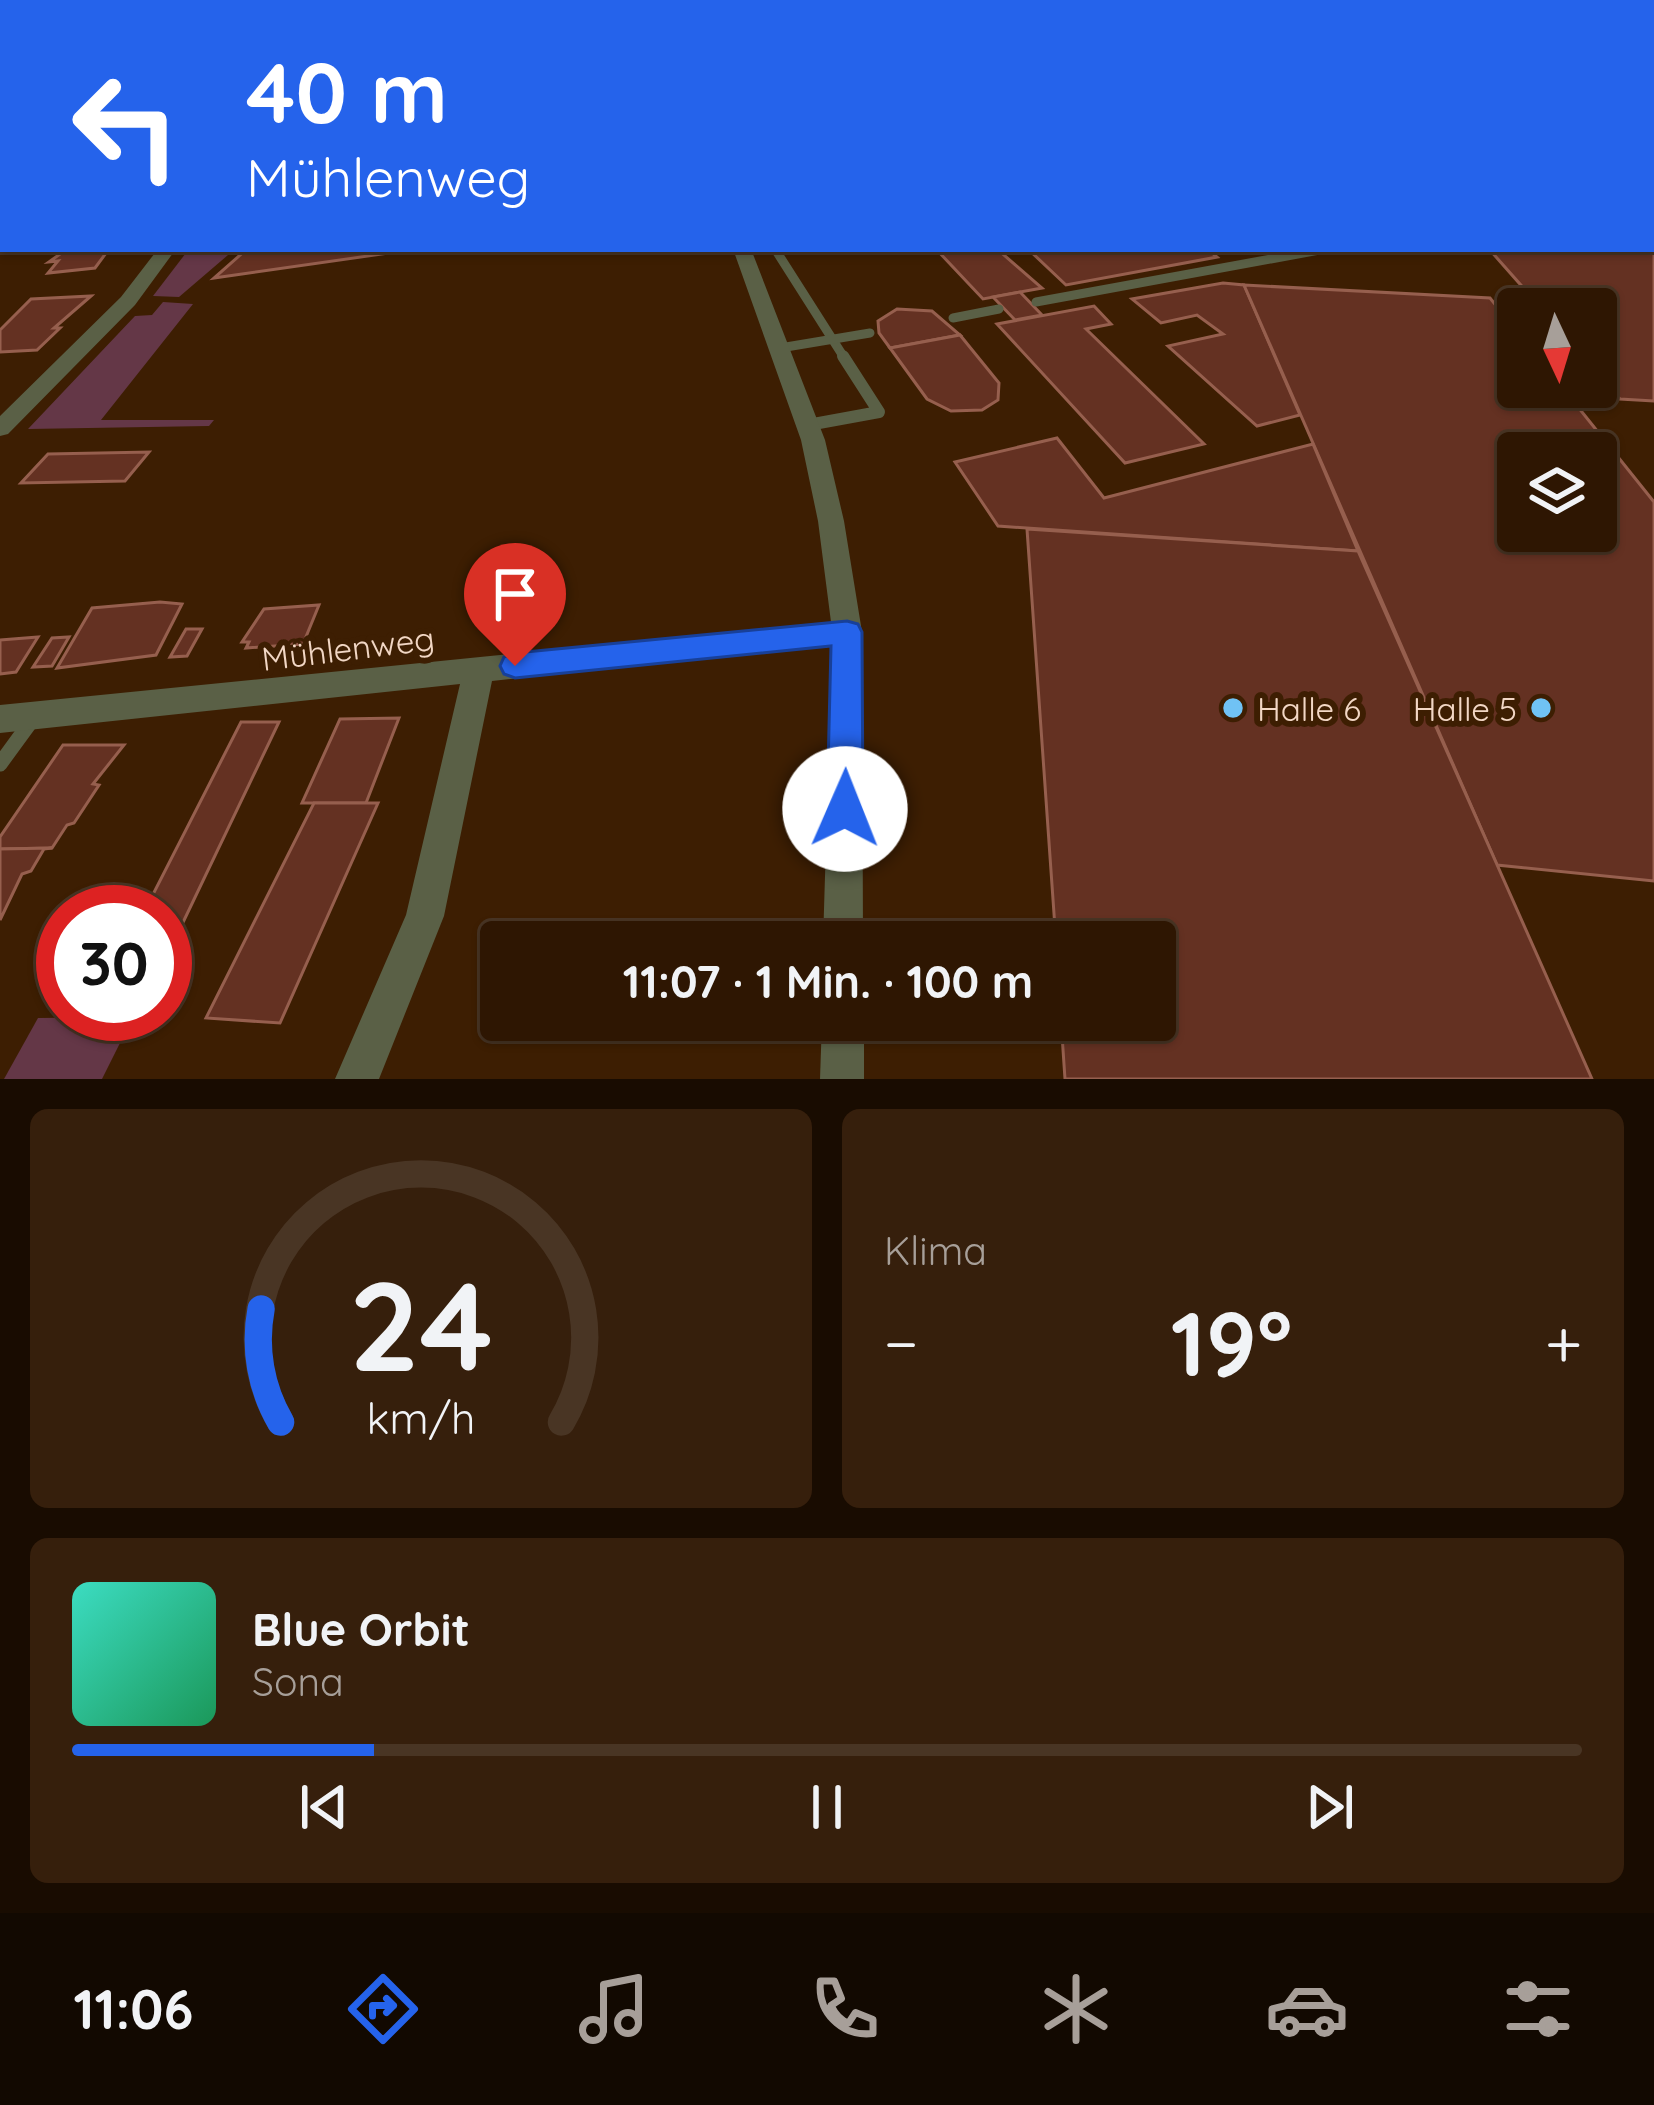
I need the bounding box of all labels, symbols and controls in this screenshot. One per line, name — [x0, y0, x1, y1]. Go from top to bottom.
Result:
text: 40 m — [246, 39, 448, 144]
icon: left — [48, 48, 204, 204]
text: Mühlenweg — [246, 143, 530, 211]
north arrow — [1497, 288, 1617, 408]
map controls — [1497, 288, 1617, 552]
button: layers — [1497, 432, 1617, 552]
pin — [464, 543, 566, 666]
icon: arrive — [482, 561, 548, 627]
street label: Mühlenweg — [259, 617, 437, 679]
place label: Halle 6 — [1257, 688, 1361, 729]
place label: Halle 5 — [1413, 688, 1517, 729]
marker: Halle 6 — [1220, 695, 1246, 721]
marker: Halle 5 — [1528, 695, 1554, 721]
position arrow — [782, 746, 908, 872]
speed limit sign: 30 — [36, 885, 192, 1041]
text: 11:07 · 1 Min. · 100 m — [623, 953, 1033, 1009]
text: Klima — [884, 1226, 987, 1275]
text: 24 — [349, 1246, 493, 1402]
text: 19° — [1171, 1286, 1292, 1399]
text: − — [884, 1301, 918, 1384]
text: + — [1545, 1301, 1582, 1384]
text: km/h — [367, 1390, 475, 1444]
text: Blue Orbit — [252, 1601, 470, 1657]
text: Sona — [252, 1657, 344, 1706]
icon: previous — [291, 1774, 357, 1840]
icon: pause — [794, 1774, 860, 1840]
icon: next — [1297, 1774, 1363, 1840]
icon: directions — [341, 1967, 425, 2051]
icon: music — [572, 1967, 656, 2051]
icon: phone — [803, 1967, 887, 2051]
icon: climate — [1034, 1967, 1118, 2051]
icon: car — [1265, 1967, 1349, 2051]
icon: filters — [1496, 1967, 1580, 2051]
text: 11:06 — [74, 1975, 193, 2043]

